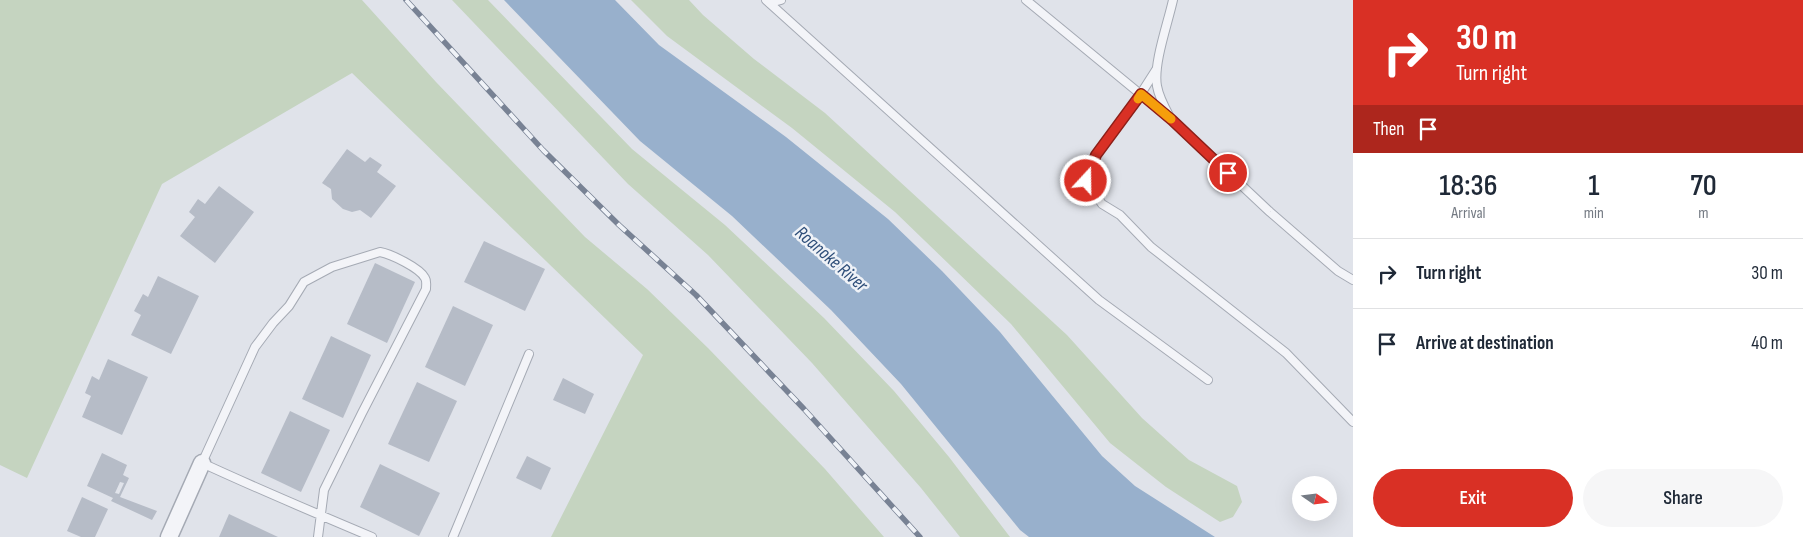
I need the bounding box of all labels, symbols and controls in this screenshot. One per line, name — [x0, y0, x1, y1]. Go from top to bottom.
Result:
text: 30 m — [1456, 17, 1517, 60]
icon: right — [1373, 20, 1438, 85]
text: Turn right — [1456, 60, 1527, 87]
icon: arrive — [1414, 115, 1442, 143]
text: Then — [1373, 118, 1404, 141]
pin — [1207, 152, 1249, 194]
position arrow — [1059, 154, 1111, 206]
icon: arrive — [1214, 159, 1242, 187]
text: 18:36 — [1439, 168, 1497, 204]
text: 1 — [1588, 168, 1599, 204]
text: 70 — [1690, 168, 1717, 204]
text: Arrival — [1451, 204, 1486, 223]
text: min — [1584, 204, 1604, 223]
text: m — [1698, 204, 1709, 223]
water label: Roanoke River — [790, 221, 872, 297]
icon: right — [1373, 260, 1401, 288]
text: Turn right — [1416, 262, 1481, 285]
text: 30 m — [1751, 262, 1783, 285]
icon: arrive — [1373, 330, 1401, 358]
text: Arrive at destination — [1416, 332, 1554, 355]
text: 40 m — [1751, 332, 1783, 355]
button: Exit — [1373, 469, 1573, 527]
button: Share — [1583, 469, 1783, 527]
north arrow — [1292, 476, 1338, 521]
map controls — [1292, 476, 1337, 521]

